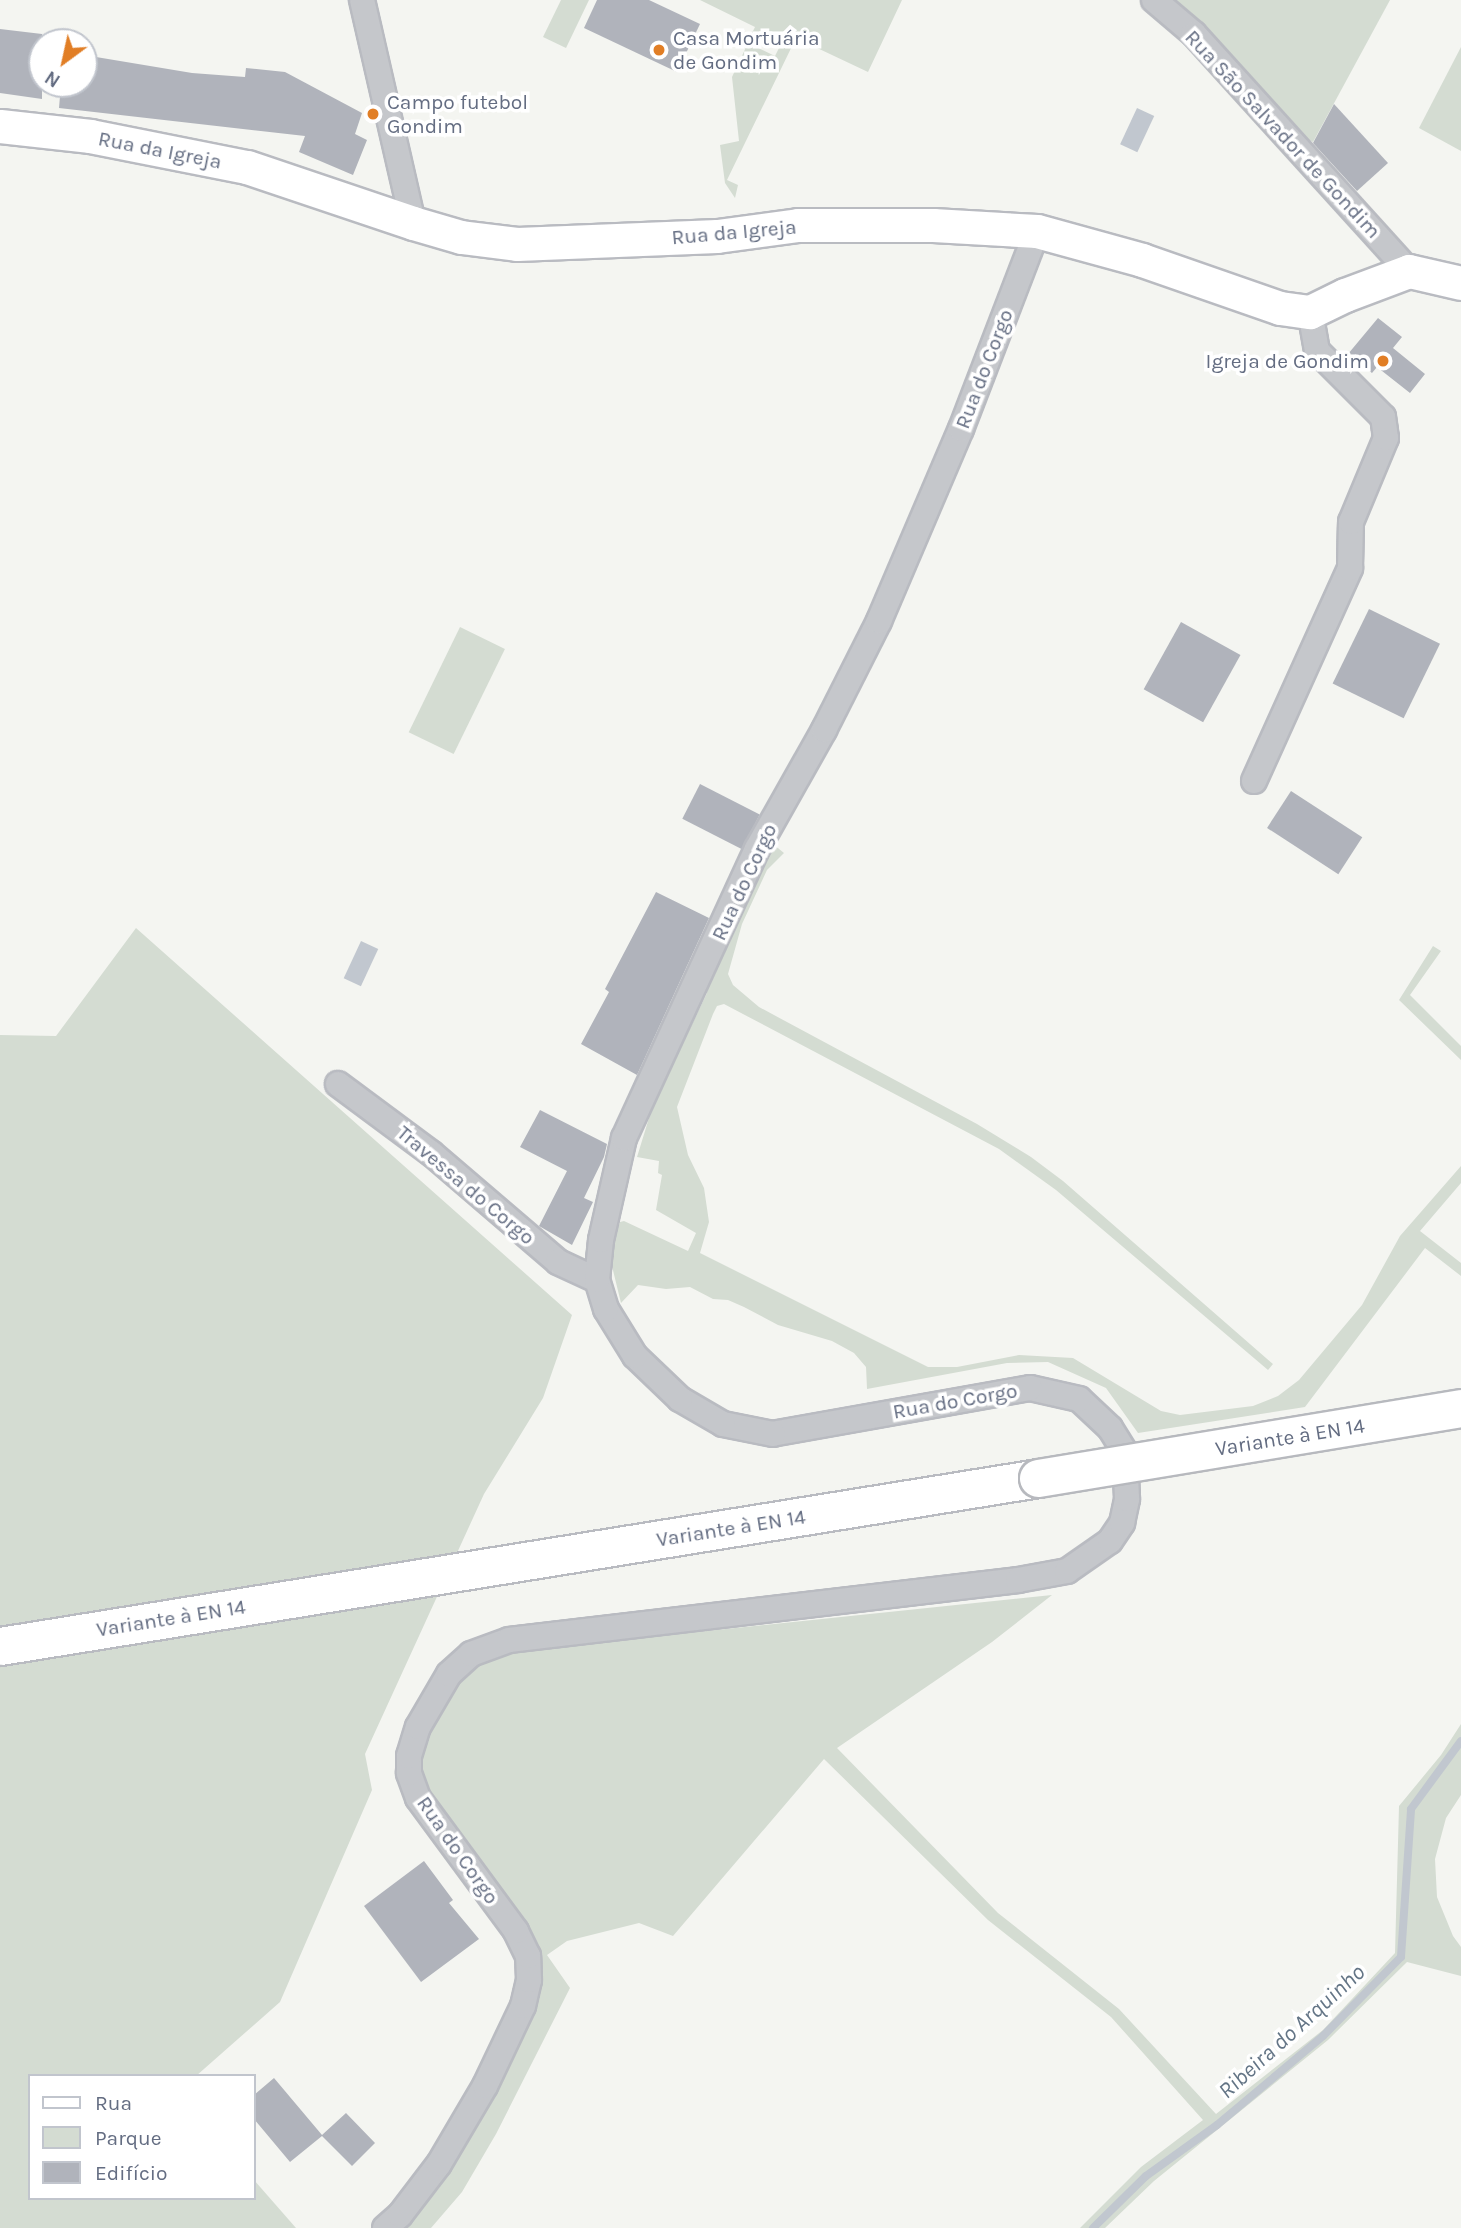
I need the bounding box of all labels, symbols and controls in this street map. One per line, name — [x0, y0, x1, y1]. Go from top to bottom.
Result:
place label: Casa Mortuária de Gondim — [673, 25, 819, 75]
street label: Rua São Salvador de Gondim — [1180, 25, 1386, 243]
north arrow — [28, 28, 98, 98]
marker: Casa Mortuária de Gondim — [651, 42, 667, 58]
text: N — [41, 66, 64, 92]
place label: Campo futebol Gondim — [387, 89, 528, 139]
marker: Campo futebol Gondim — [365, 106, 381, 122]
street label: Rua da Igreja — [96, 126, 224, 174]
street label: Rua da Igreja — [670, 214, 798, 250]
street label: Rua do Corgo — [950, 306, 1018, 432]
place label: Igreja de Gondim — [1206, 348, 1369, 374]
marker: Igreja de Gondim — [1375, 353, 1391, 369]
street label: Rua do Corgo — [706, 820, 782, 944]
street label: Travessa do Corgo — [392, 1120, 540, 1250]
street label: Rua do Corgo — [891, 1378, 1019, 1424]
street label: Variante à EN 14 — [1214, 1413, 1366, 1461]
street label: Variante à EN 14 — [655, 1504, 807, 1552]
street label: Variante à EN 14 — [95, 1594, 247, 1642]
street label: Rua do Corgo — [412, 1791, 504, 1909]
water label: Ribeira do Arquinho — [1213, 1959, 1371, 2105]
legend — [28, 2074, 256, 2200]
text: Rua — [95, 2091, 132, 2115]
text: Parque — [95, 2126, 162, 2150]
text: Edifício — [95, 2161, 168, 2185]

